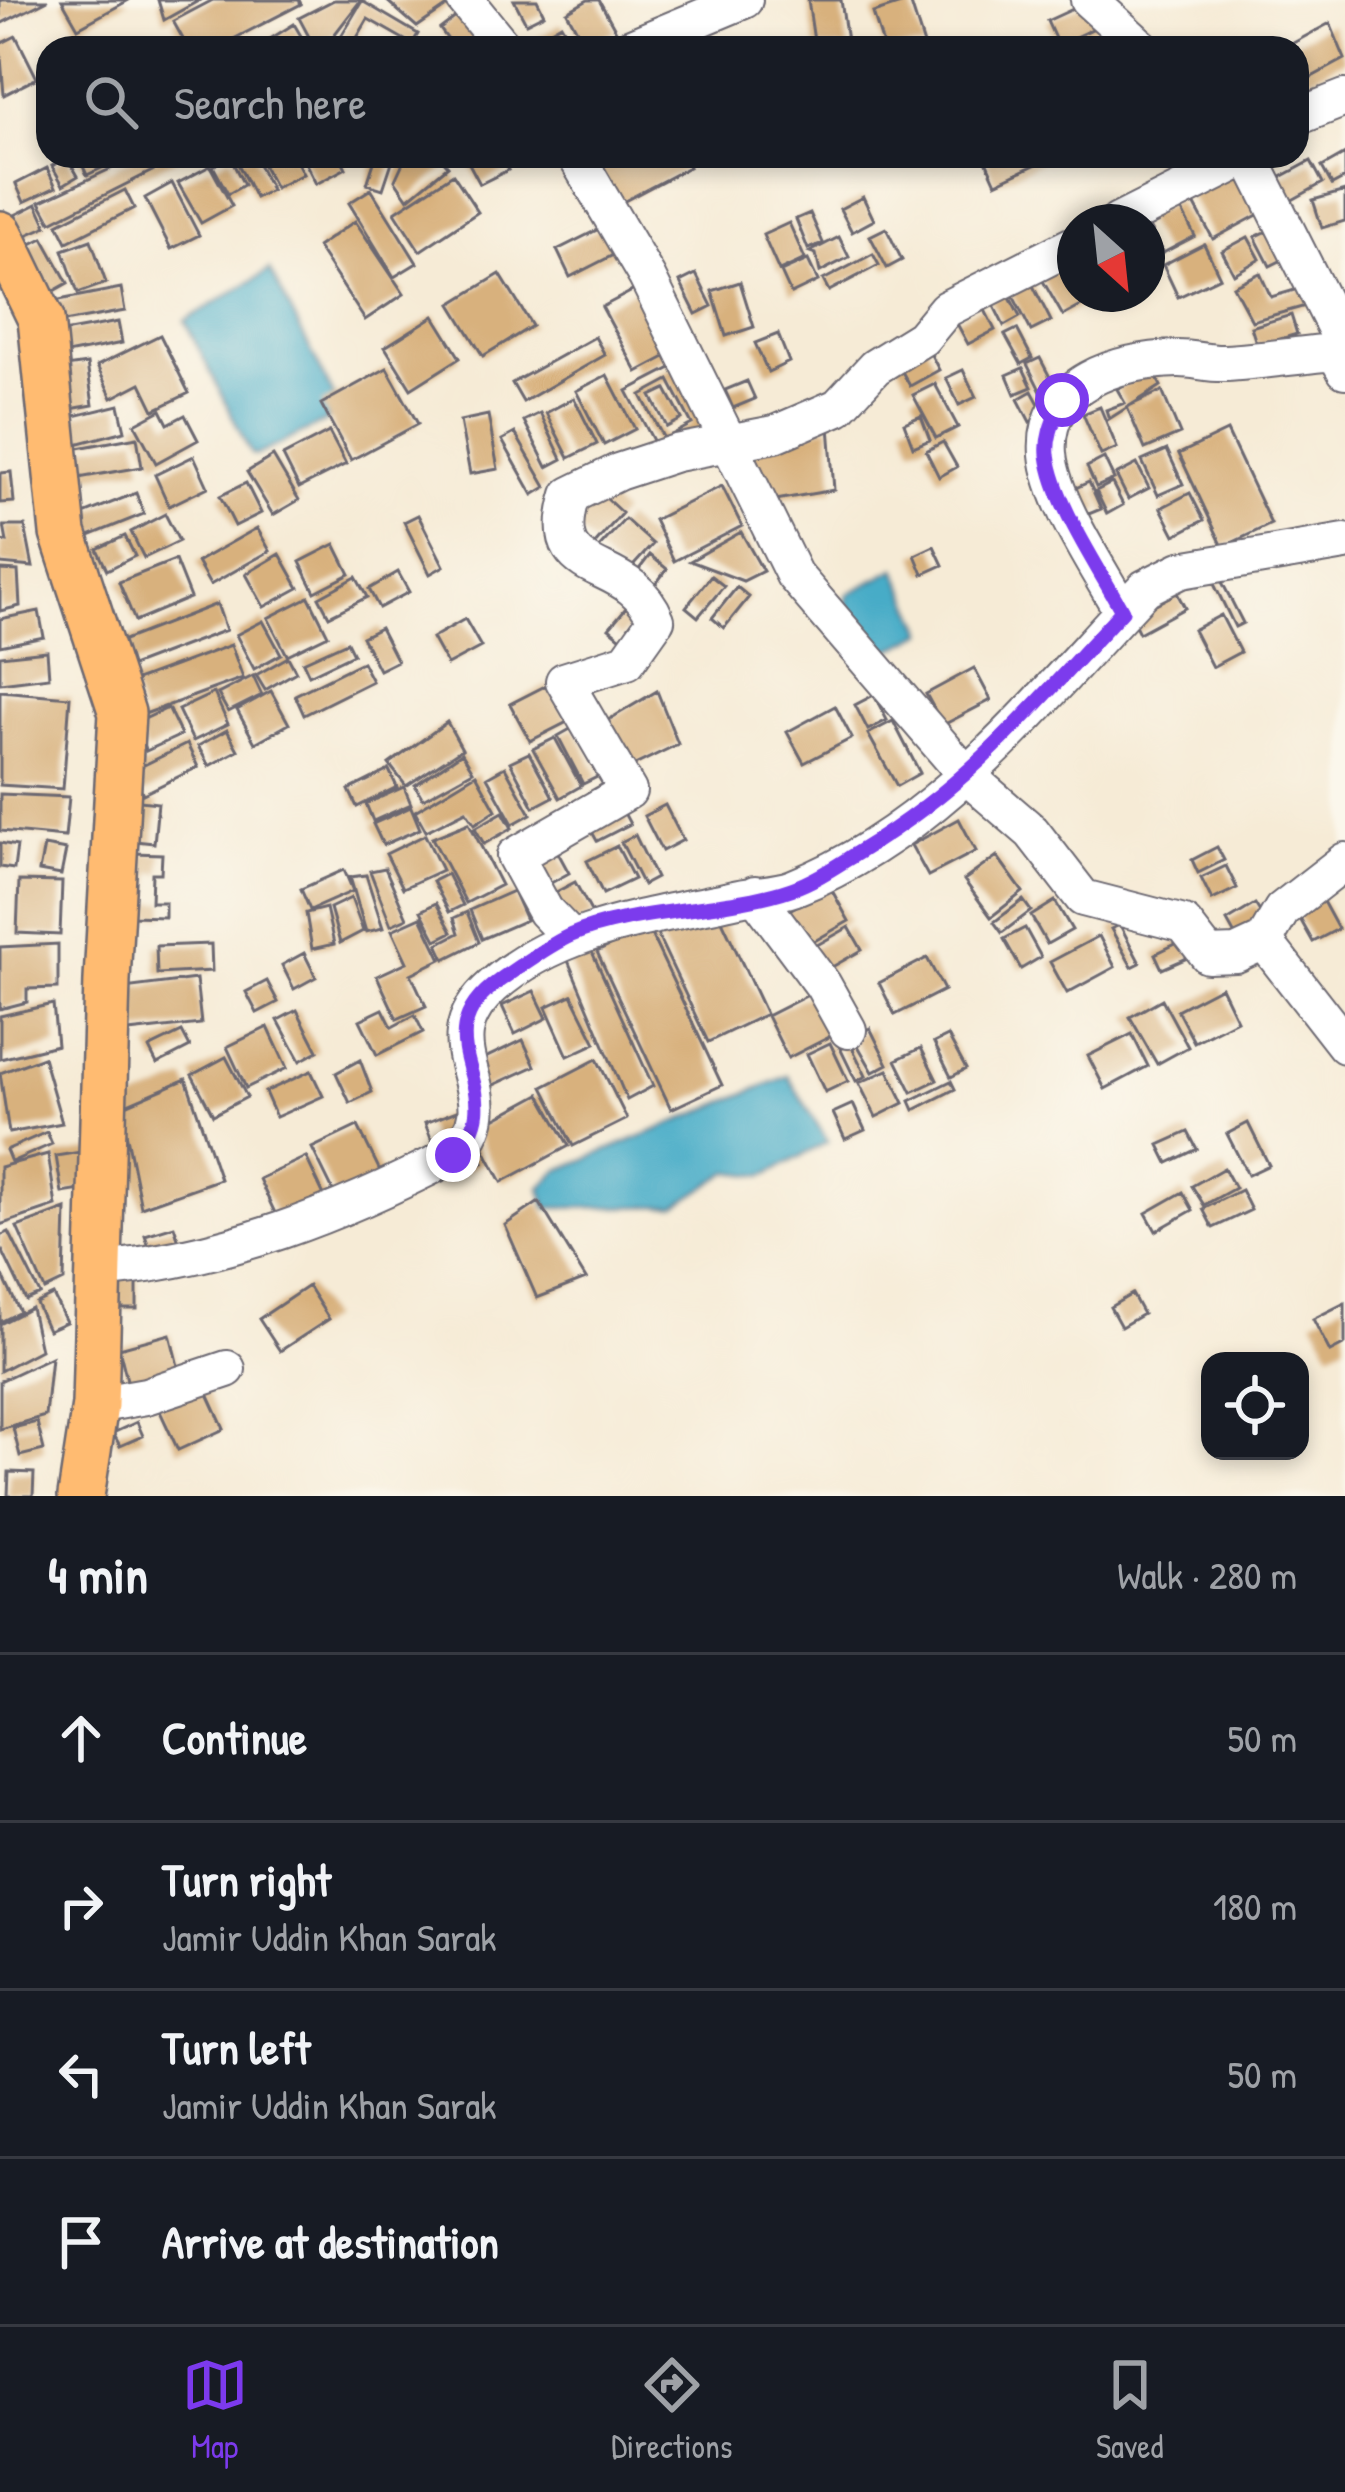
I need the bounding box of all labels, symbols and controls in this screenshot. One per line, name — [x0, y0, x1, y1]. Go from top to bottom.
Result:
search box — [36, 36, 1309, 168]
icon: search — [78, 69, 144, 135]
text: Search here — [174, 72, 366, 133]
north arrow — [1057, 204, 1165, 312]
route start — [1035, 373, 1089, 427]
route end — [426, 1128, 480, 1182]
map controls — [1201, 1352, 1309, 1460]
button: locate — [1201, 1352, 1309, 1460]
text: 4 min — [48, 1540, 148, 1609]
text: Walk · 280 m — [1117, 1548, 1297, 1601]
icon: ahead — [48, 1705, 114, 1771]
text: Continue — [162, 1707, 307, 1768]
text: 50 m — [1228, 1711, 1297, 1764]
text: Turn right — [162, 1849, 331, 1910]
icon: right — [48, 1873, 114, 1939]
text: 180 m — [1213, 1879, 1297, 1932]
text: Jamir Uddin Khan Sarak — [162, 1910, 497, 1963]
text: Turn left — [162, 2017, 311, 2078]
icon: left — [48, 2041, 114, 2107]
text: 50 m — [1228, 2047, 1297, 2100]
text: Jamir Uddin Khan Sarak — [162, 2078, 497, 2131]
icon: arrive — [48, 2209, 114, 2275]
text: Arrive at destination — [162, 2211, 499, 2272]
tab: Map — [182, 2352, 248, 2468]
tab: Directions — [611, 2352, 733, 2468]
tab: Saved — [1096, 2352, 1163, 2468]

